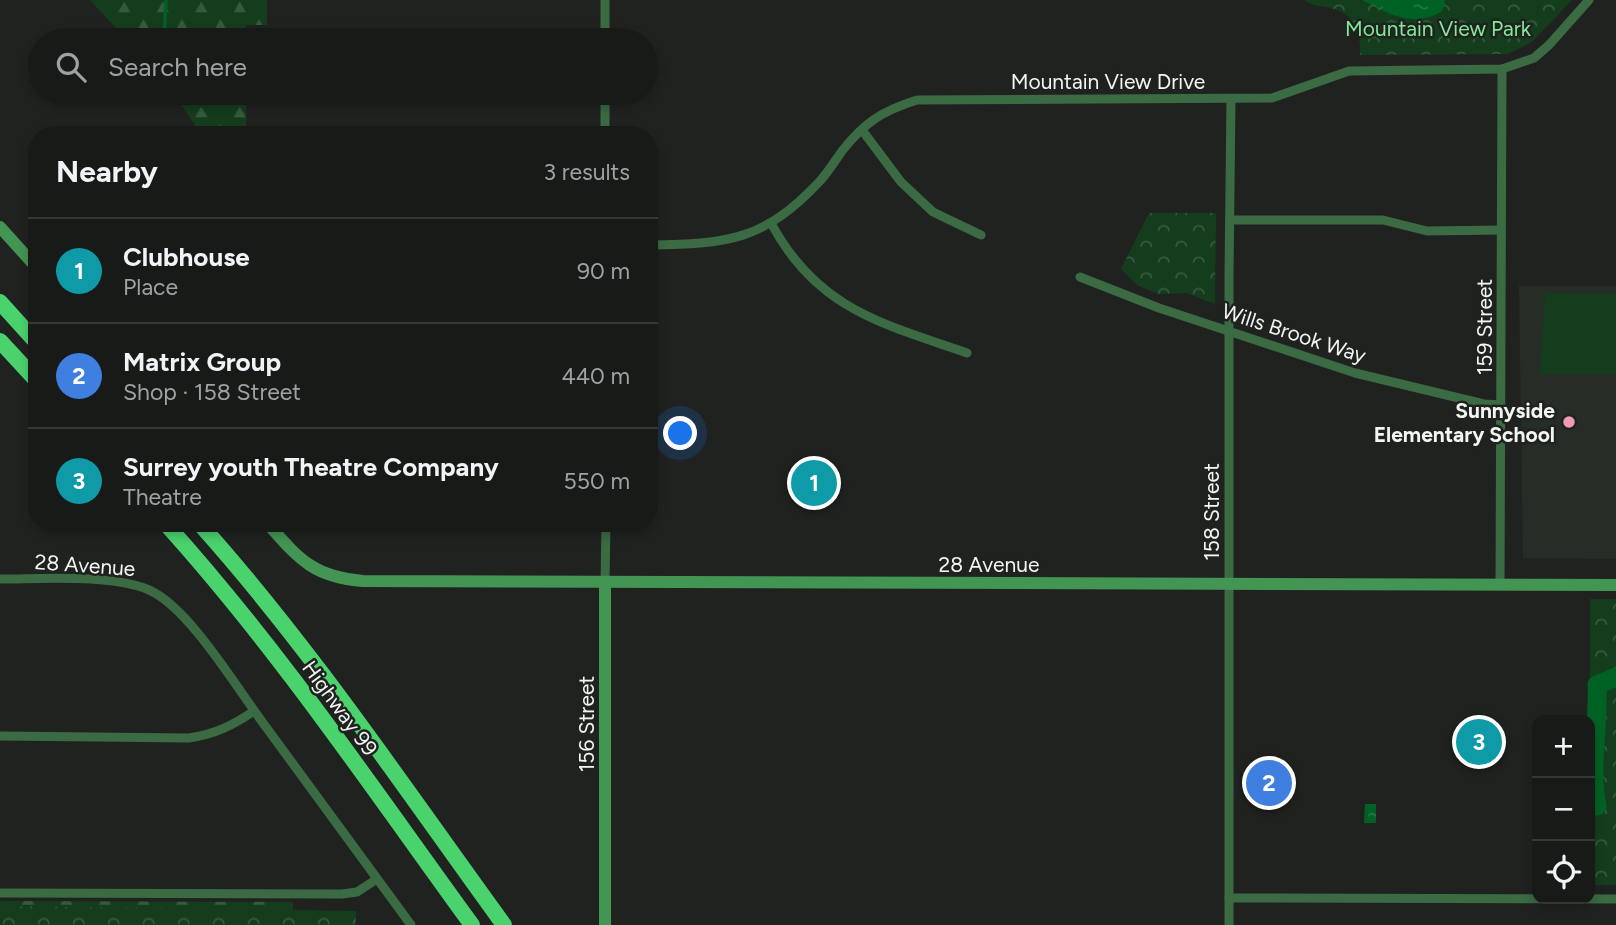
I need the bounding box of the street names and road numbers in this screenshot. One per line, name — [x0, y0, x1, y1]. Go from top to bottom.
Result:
street label: Mountain View Drive — [1011, 69, 1205, 94]
street label: 159 Street — [1472, 279, 1497, 375]
street label: Wills Brook Way — [1219, 298, 1369, 368]
street label: 158 Street — [1199, 463, 1224, 561]
street label: 28 Avenue — [34, 549, 136, 581]
street label: 28 Avenue — [939, 552, 1039, 577]
street label: Highway 99 — [297, 656, 383, 760]
street label: 156 Street — [574, 676, 599, 772]

